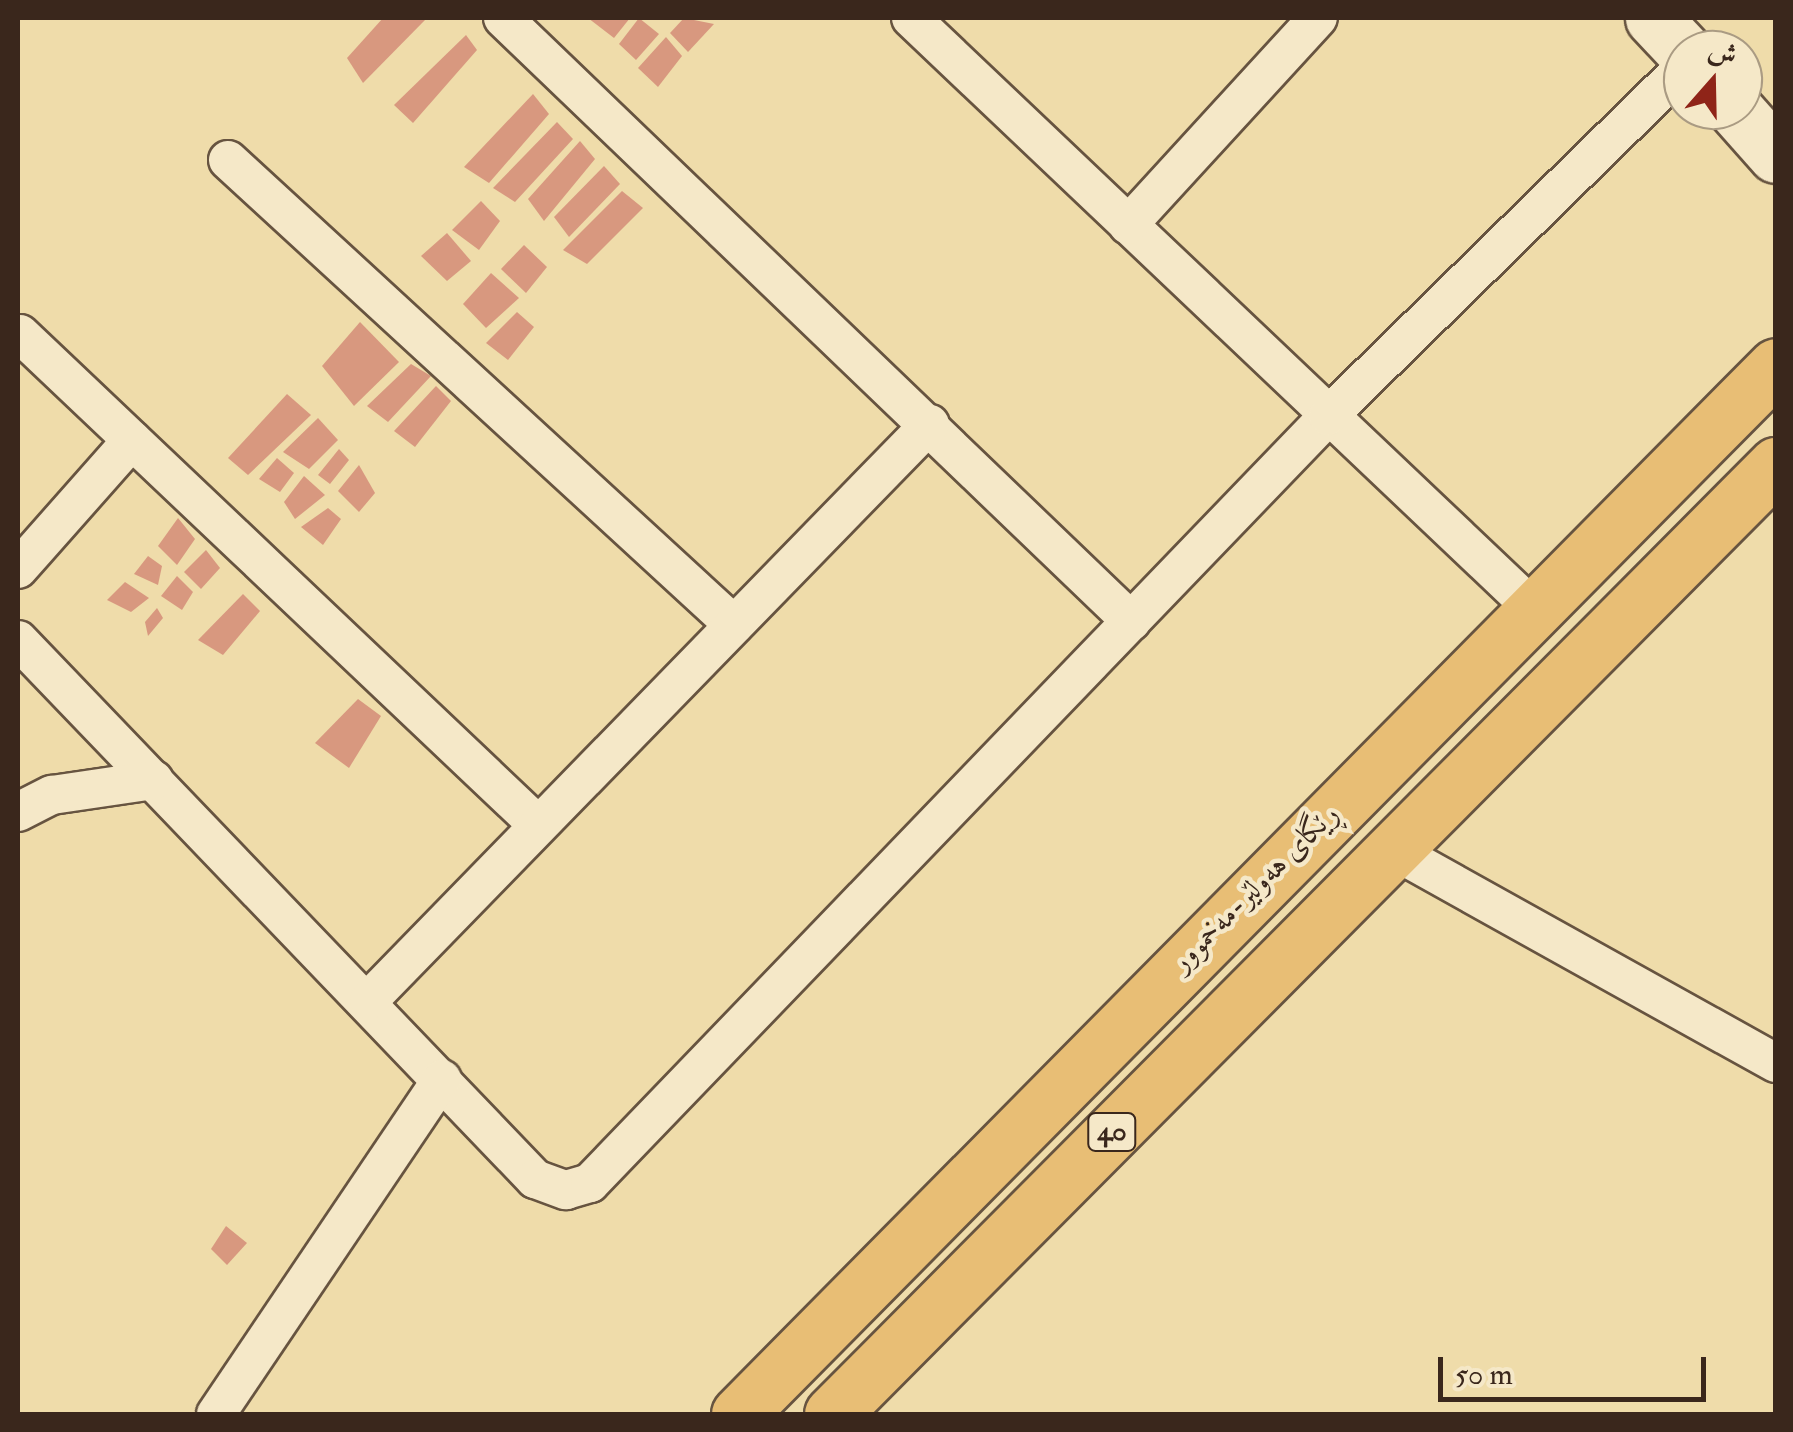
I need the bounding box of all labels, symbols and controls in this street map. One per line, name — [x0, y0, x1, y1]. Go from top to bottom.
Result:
north arrow — [1663, 30, 1763, 130]
text: ش — [1704, 32, 1742, 74]
street label: ڕێگای هەولێر-مەخموور — [1164, 797, 1346, 979]
road number: 40 — [1087, 1109, 1137, 1155]
scale bar — [1443, 1337, 1710, 1399]
text: 50 m — [1455, 1356, 1513, 1393]

